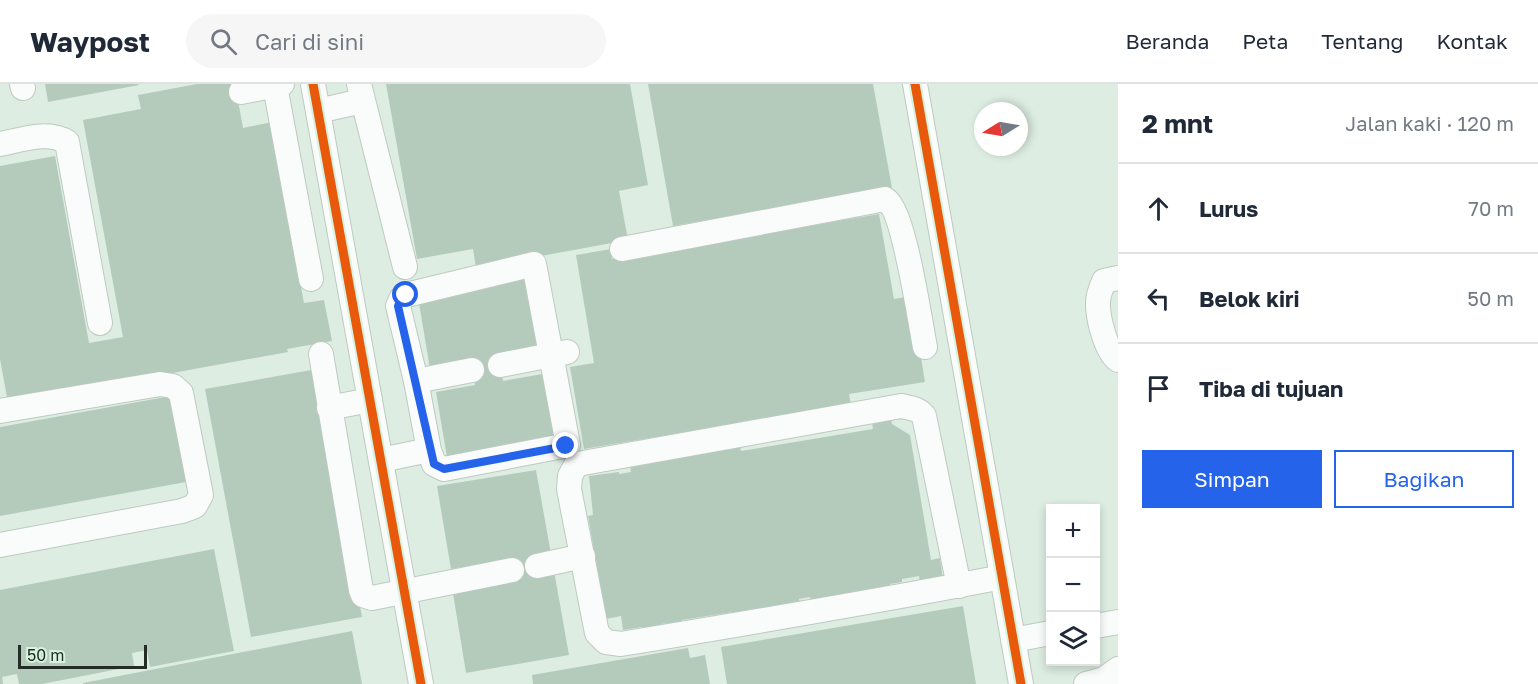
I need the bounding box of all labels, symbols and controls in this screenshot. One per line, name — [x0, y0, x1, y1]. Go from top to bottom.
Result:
search box — [186, 14, 606, 68]
text: Waypost — [30, 25, 150, 58]
icon: search — [207, 25, 240, 58]
text: Cari di sini — [255, 28, 364, 55]
text: Beranda — [1126, 28, 1209, 54]
text: Peta — [1242, 28, 1288, 54]
text: Tentang — [1321, 28, 1403, 54]
text: Kontak — [1436, 28, 1508, 54]
north arrow — [974, 102, 1028, 156]
text: 2 mnt — [1142, 108, 1213, 139]
text: Jalan kaki · 120 m — [1345, 111, 1514, 135]
icon: ahead — [1142, 192, 1175, 225]
text: Lurus — [1199, 195, 1258, 222]
text: 70 m — [1468, 196, 1514, 220]
route start — [392, 281, 418, 307]
icon: left — [1142, 282, 1175, 315]
text: Belok kiri — [1199, 285, 1300, 312]
text: 50 m — [1467, 286, 1514, 310]
icon: arrive — [1142, 372, 1175, 405]
text: Tiba di tujuan — [1199, 375, 1343, 402]
route end — [552, 432, 578, 458]
button: Simpan — [1142, 450, 1322, 508]
button: Bagikan — [1334, 450, 1514, 508]
map controls — [1046, 504, 1100, 666]
button: + — [1046, 504, 1100, 558]
button: − — [1046, 558, 1100, 612]
button: layers — [1046, 612, 1100, 666]
scale bar — [18, 642, 147, 670]
text: 50 m — [27, 645, 64, 665]

